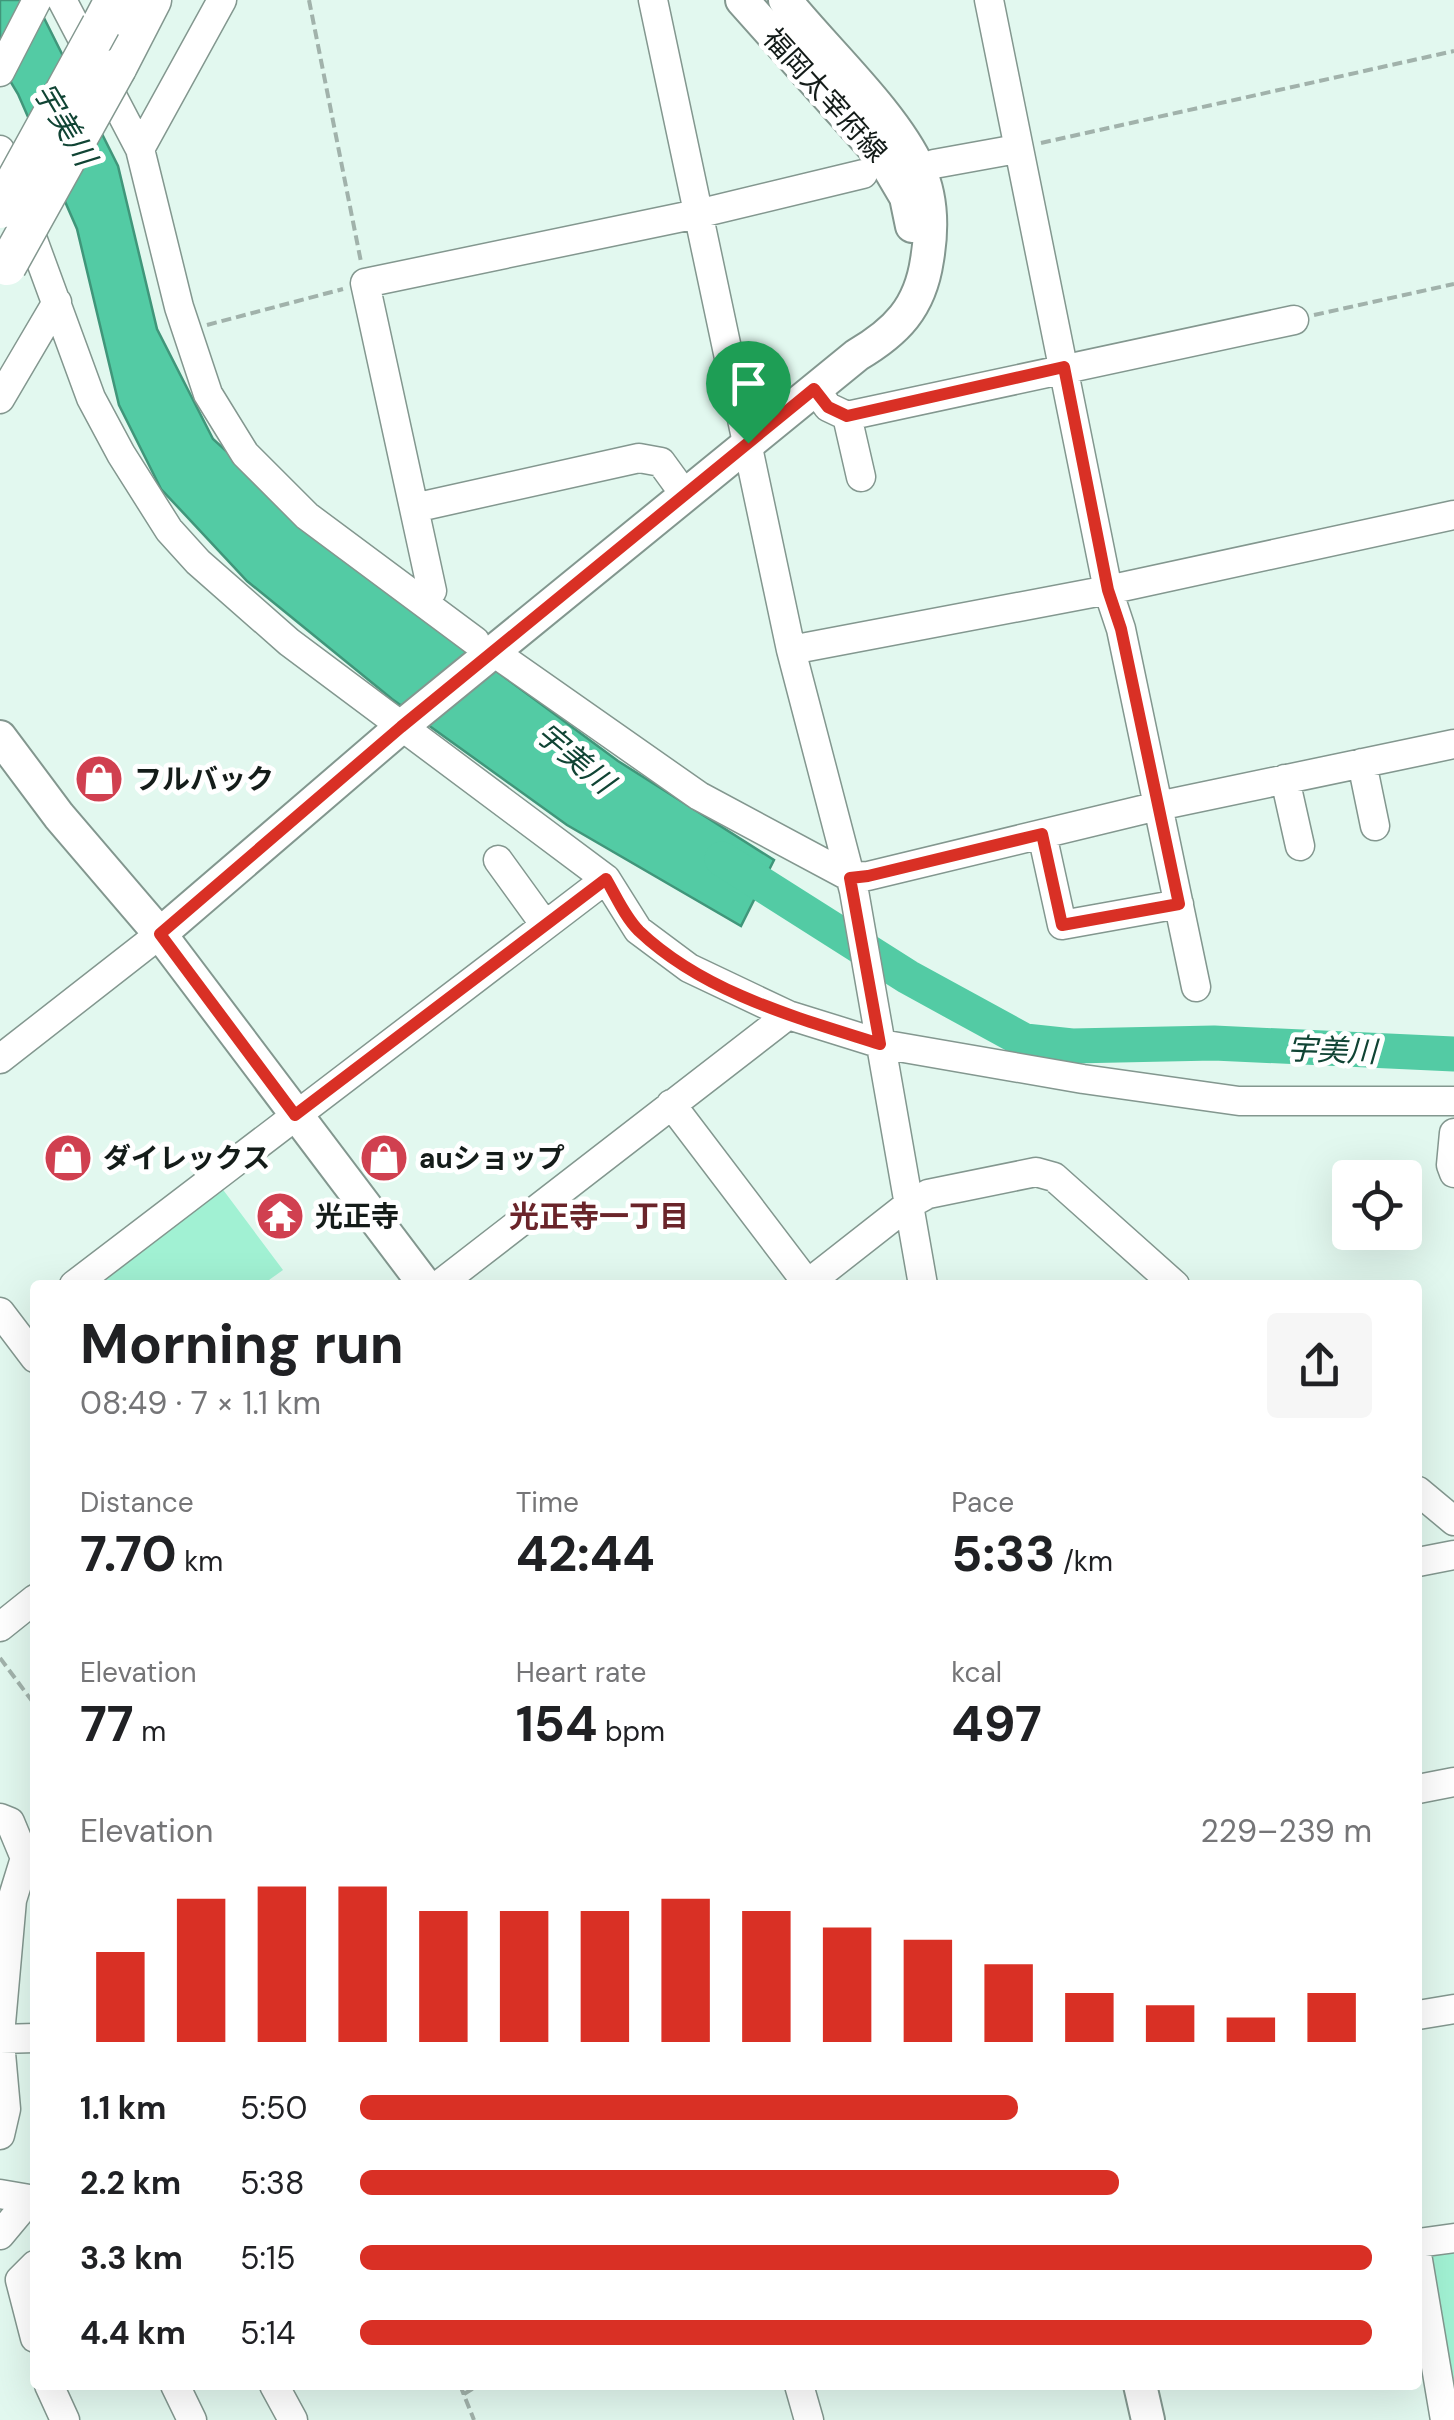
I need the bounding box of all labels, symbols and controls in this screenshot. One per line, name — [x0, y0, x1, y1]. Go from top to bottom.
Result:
street label: 福岡太宰府線 — [755, 20, 895, 170]
water label: 宇美川 — [25, 75, 106, 175]
pin — [706, 341, 791, 444]
icon: arrive — [721, 356, 776, 411]
water label: 宇美川 — [528, 714, 624, 804]
shop icon: フルバック — [73, 753, 125, 805]
place label: フルバック — [134, 761, 274, 798]
water label: 宇美川 — [1286, 1029, 1381, 1071]
shop icon: ダイレックス — [42, 1132, 94, 1184]
shop icon: auショップ — [358, 1132, 410, 1184]
place label: ダイレックス — [103, 1140, 270, 1177]
place label: auショップ — [419, 1140, 565, 1177]
map controls — [1332, 1160, 1422, 1250]
button: locate — [1332, 1160, 1422, 1250]
temple icon: 光正寺 — [254, 1190, 306, 1242]
district label: 光正寺一丁目 — [509, 1197, 689, 1236]
place label: 光正寺 — [315, 1198, 399, 1235]
text: Morning run — [80, 1308, 404, 1380]
button: share — [1267, 1313, 1372, 1418]
text: 08:49 · 7 × 1.1 km — [80, 1382, 321, 1424]
text: Distance — [80, 1484, 194, 1521]
text: Time — [516, 1484, 579, 1521]
text: Pace — [951, 1484, 1014, 1521]
text: 7.70 — [80, 1521, 177, 1587]
text: 42:44 — [516, 1521, 655, 1587]
text: 5:33 — [951, 1521, 1055, 1587]
text: km — [177, 1543, 223, 1580]
text: /km — [1055, 1543, 1113, 1580]
text: Elevation — [80, 1654, 197, 1691]
text: Heart rate — [516, 1654, 646, 1691]
text: kcal — [951, 1654, 1002, 1691]
text: 77 — [80, 1691, 134, 1757]
text: 154 — [516, 1691, 597, 1757]
text: 497 — [951, 1691, 1042, 1757]
text: m — [134, 1713, 166, 1750]
text: bpm — [597, 1713, 665, 1750]
text: Elevation — [80, 1810, 213, 1852]
text: 229–239 m — [1200, 1810, 1372, 1852]
text: 1.1 km — [80, 2087, 166, 2129]
text: 5:50 — [240, 2087, 307, 2129]
text: 2.2 km — [80, 2162, 181, 2204]
text: 5:38 — [240, 2162, 304, 2204]
text: 3.3 km — [80, 2237, 183, 2279]
text: 5:15 — [240, 2237, 296, 2279]
text: 4.4 km — [80, 2312, 186, 2354]
text: 5:14 — [240, 2312, 295, 2354]

